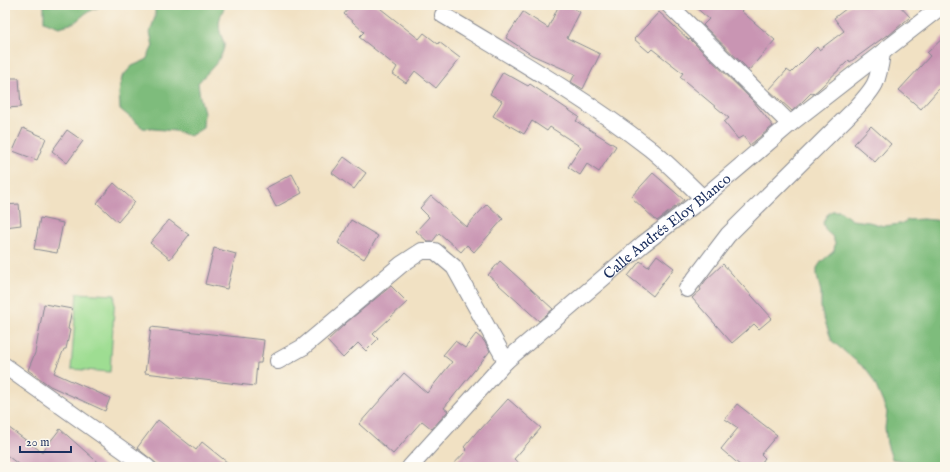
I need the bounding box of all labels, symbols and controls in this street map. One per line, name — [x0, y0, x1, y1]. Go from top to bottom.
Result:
street label: Calle Andrés Eloy Blanco — [599, 169, 735, 284]
scale bar — [20, 428, 71, 454]
text: 20 m — [26, 435, 49, 450]

